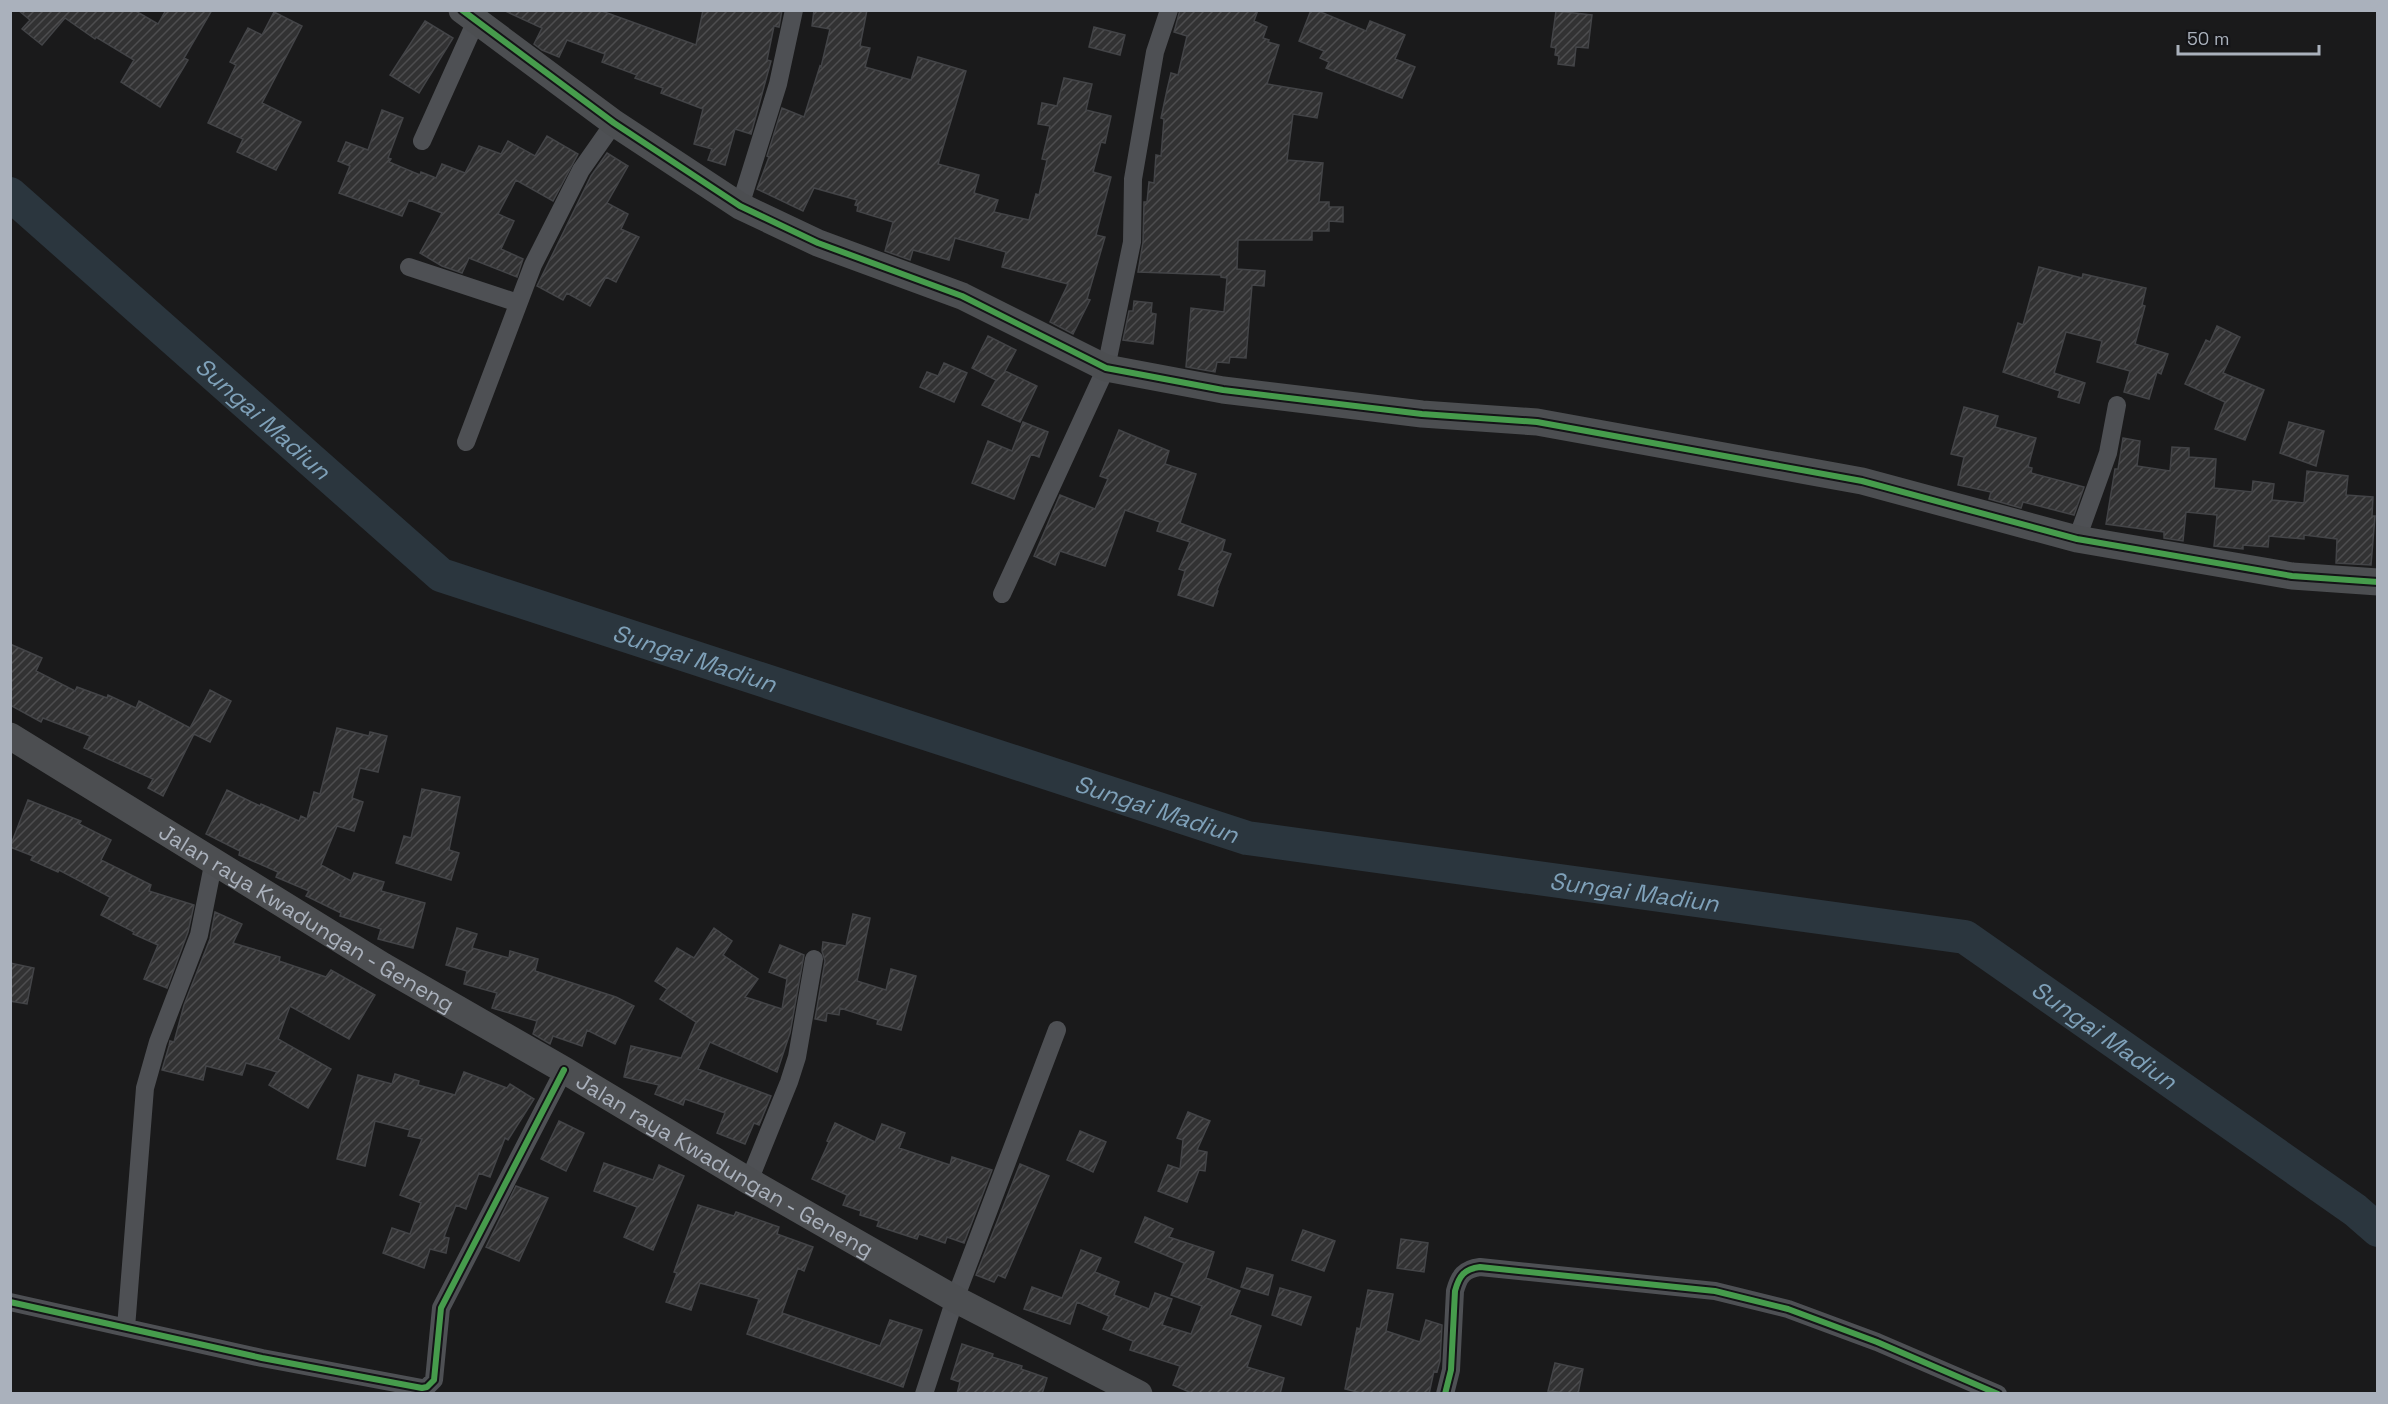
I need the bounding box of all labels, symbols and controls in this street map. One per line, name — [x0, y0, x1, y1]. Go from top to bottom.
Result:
scale bar — [2178, 18, 2319, 56]
text: 50 m — [2187, 27, 2229, 50]
water label: Sungai Madiun — [189, 350, 338, 487]
water label: Sungai Madiun — [609, 617, 782, 699]
water label: Sungai Madiun — [1071, 767, 1244, 850]
street label: Jalan raya Kwadungan - Geneng — [154, 817, 459, 1018]
water label: Sungai Madiun — [1548, 864, 1722, 919]
water label: Sungai Madiun — [2026, 973, 2184, 1097]
street label: Jalan raya Kwadungan - Geneng — [571, 1067, 879, 1263]

